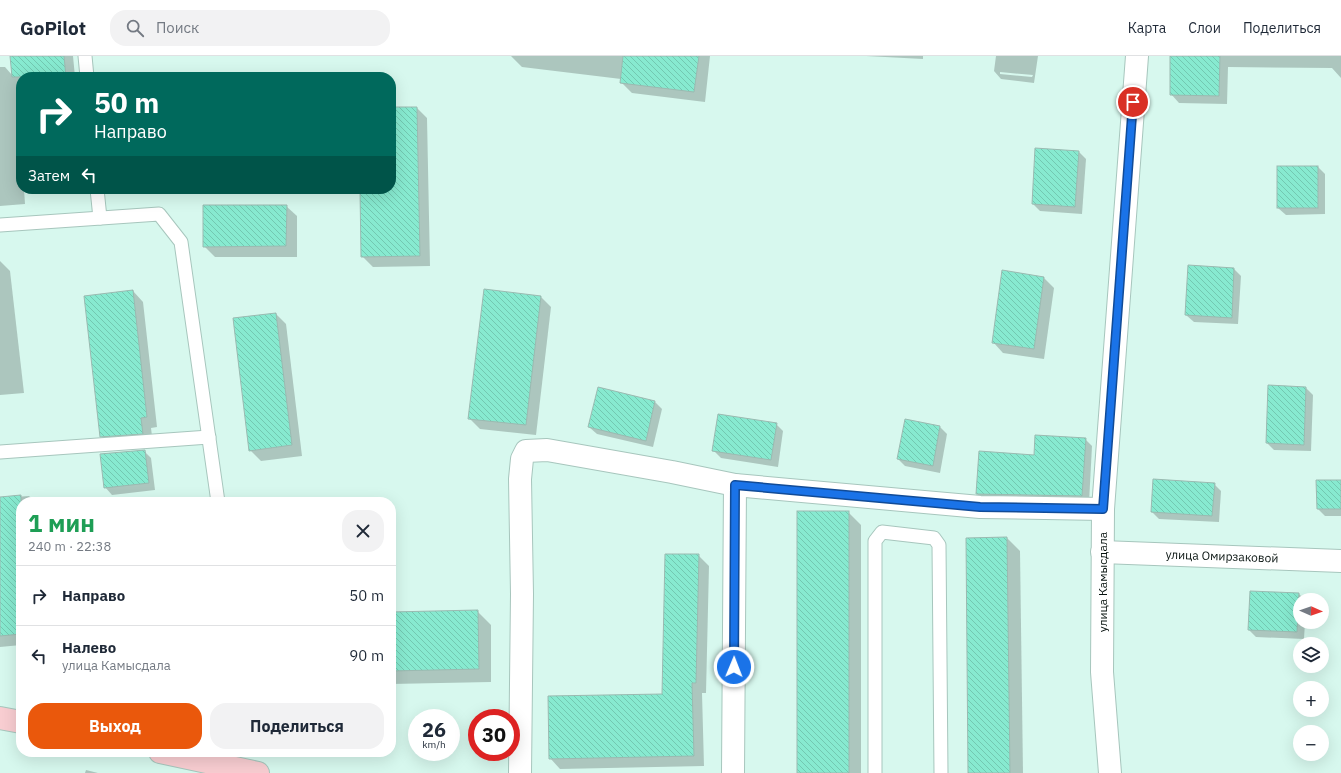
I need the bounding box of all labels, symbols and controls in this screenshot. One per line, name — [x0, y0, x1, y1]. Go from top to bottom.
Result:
search box — [110, 10, 390, 46]
text: GoPilot — [20, 16, 86, 40]
icon: search — [124, 17, 146, 39]
text: Поиск — [156, 18, 199, 37]
text: Карта — [1128, 19, 1166, 37]
text: Слои — [1188, 19, 1221, 37]
text: Поделиться — [1243, 19, 1321, 37]
text: 50 m — [94, 84, 159, 121]
pin — [1116, 85, 1150, 119]
icon: right — [28, 88, 80, 140]
icon: arrive — [1122, 91, 1144, 113]
text: Направо — [94, 120, 167, 143]
icon: left — [78, 164, 100, 186]
text: Затем — [28, 166, 70, 185]
text: 1 мин — [28, 507, 95, 539]
button: close — [342, 510, 384, 552]
street label: улица Камысдала — [1095, 531, 1110, 632]
text: 240 m · 22:38 — [28, 538, 111, 555]
street label: улица Омирзаковой — [1165, 547, 1279, 565]
icon: right — [28, 585, 50, 607]
text: Направо — [62, 586, 125, 605]
text: 50 m — [349, 586, 384, 605]
north arrow — [1293, 593, 1329, 629]
map controls — [1293, 593, 1329, 761]
button: layers — [1293, 637, 1329, 673]
text: Налево — [62, 638, 116, 657]
icon: left — [28, 645, 50, 667]
text: 90 m — [349, 646, 384, 665]
position arrow — [713, 646, 755, 688]
text: улица Камысдала — [62, 657, 171, 674]
button: + — [1293, 681, 1329, 717]
button: Выход — [28, 703, 202, 749]
button: Поделиться — [210, 703, 384, 749]
speed limit sign: 30 — [468, 709, 520, 761]
text: 26 — [422, 716, 446, 743]
button: − — [1293, 725, 1329, 761]
text: km/h — [422, 738, 446, 751]

